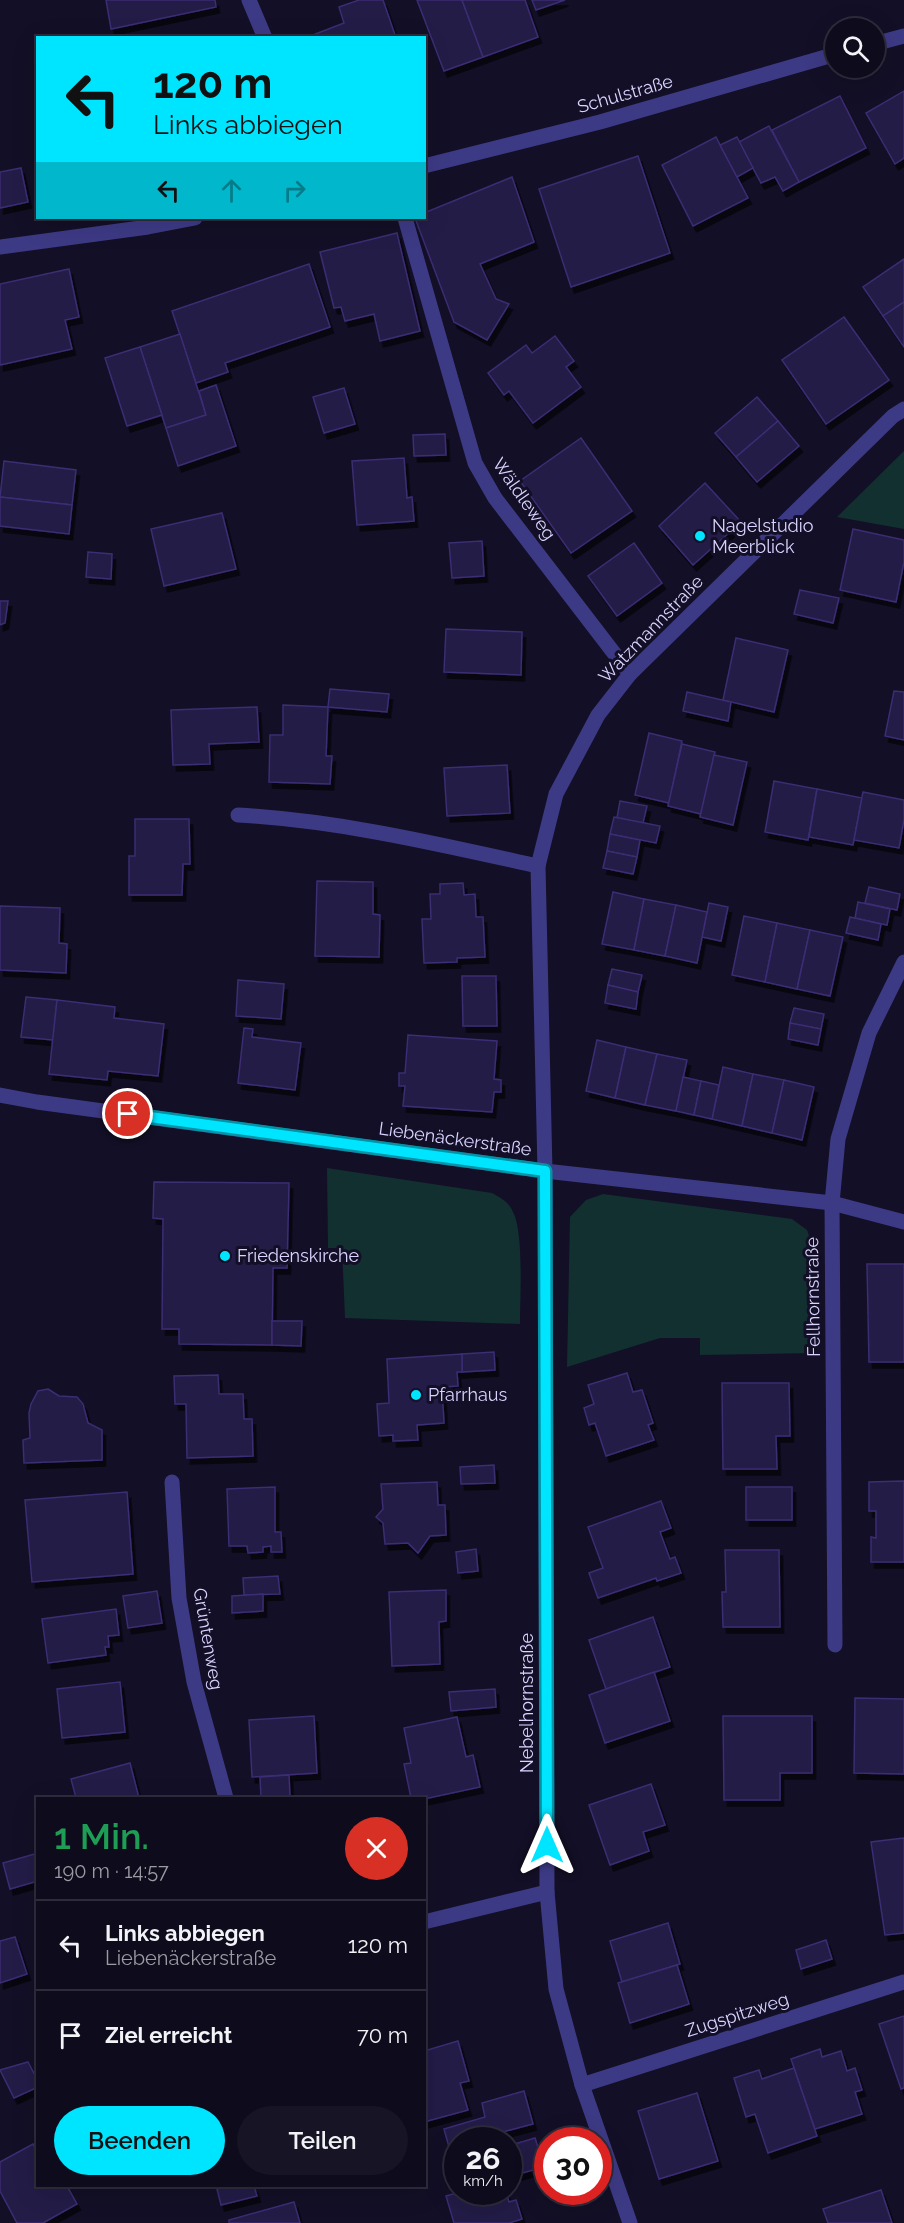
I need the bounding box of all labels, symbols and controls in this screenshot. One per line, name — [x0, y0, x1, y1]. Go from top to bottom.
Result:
map controls — [825, 18, 885, 78]
button: search — [825, 18, 885, 78]
text: 120 m — [153, 59, 272, 108]
icon: left — [54, 60, 132, 138]
street label: Schulstraße — [575, 70, 675, 117]
text: Links abbiegen — [153, 109, 343, 140]
icon: left — [152, 174, 185, 207]
icon: ahead — [215, 174, 248, 207]
icon: right — [278, 174, 311, 207]
street label: Wäldleweg — [489, 454, 560, 544]
place label: Nagelstudio Meerblick — [712, 515, 814, 557]
marker: Nagelstudio Meerblick — [693, 529, 707, 543]
street label: Watzmannstraße — [594, 570, 708, 687]
pin — [102, 1088, 153, 1139]
icon: arrive — [111, 1097, 144, 1130]
street label: Liebenäckerstraße — [377, 1117, 533, 1160]
street label: Fellhornstraße — [801, 1237, 824, 1357]
place label: Friedenskirche — [237, 1245, 360, 1266]
marker: Friedenskirche — [218, 1249, 232, 1263]
place label: Pfarrhaus — [428, 1384, 508, 1405]
marker: Pfarrhaus — [409, 1388, 423, 1402]
street label: Grüntenweg — [189, 1586, 228, 1691]
street label: Nebelhornstraße — [516, 1632, 537, 1773]
position arrow — [515, 1813, 579, 1877]
text: 1 Min. — [54, 1815, 149, 1857]
button: close — [345, 1817, 408, 1880]
text: 190 m · 14:57 — [54, 1859, 169, 1883]
text: Links abbiegen — [105, 1920, 265, 1946]
icon: left — [54, 1929, 87, 1962]
text: 120 m — [348, 1932, 408, 1958]
text: Liebenäckerstraße — [105, 1946, 276, 1970]
street label: Zugspitzweg — [682, 1988, 791, 2041]
icon: arrive — [54, 2019, 87, 2052]
text: Ziel erreicht — [105, 2022, 232, 2048]
text: 70 m — [357, 2022, 408, 2048]
button: Beenden — [54, 2106, 225, 2175]
button: Teilen — [237, 2106, 408, 2175]
speed limit sign: 30 — [534, 2127, 612, 2205]
text: 26 — [465, 2141, 501, 2176]
text: km/h — [463, 2172, 503, 2190]

